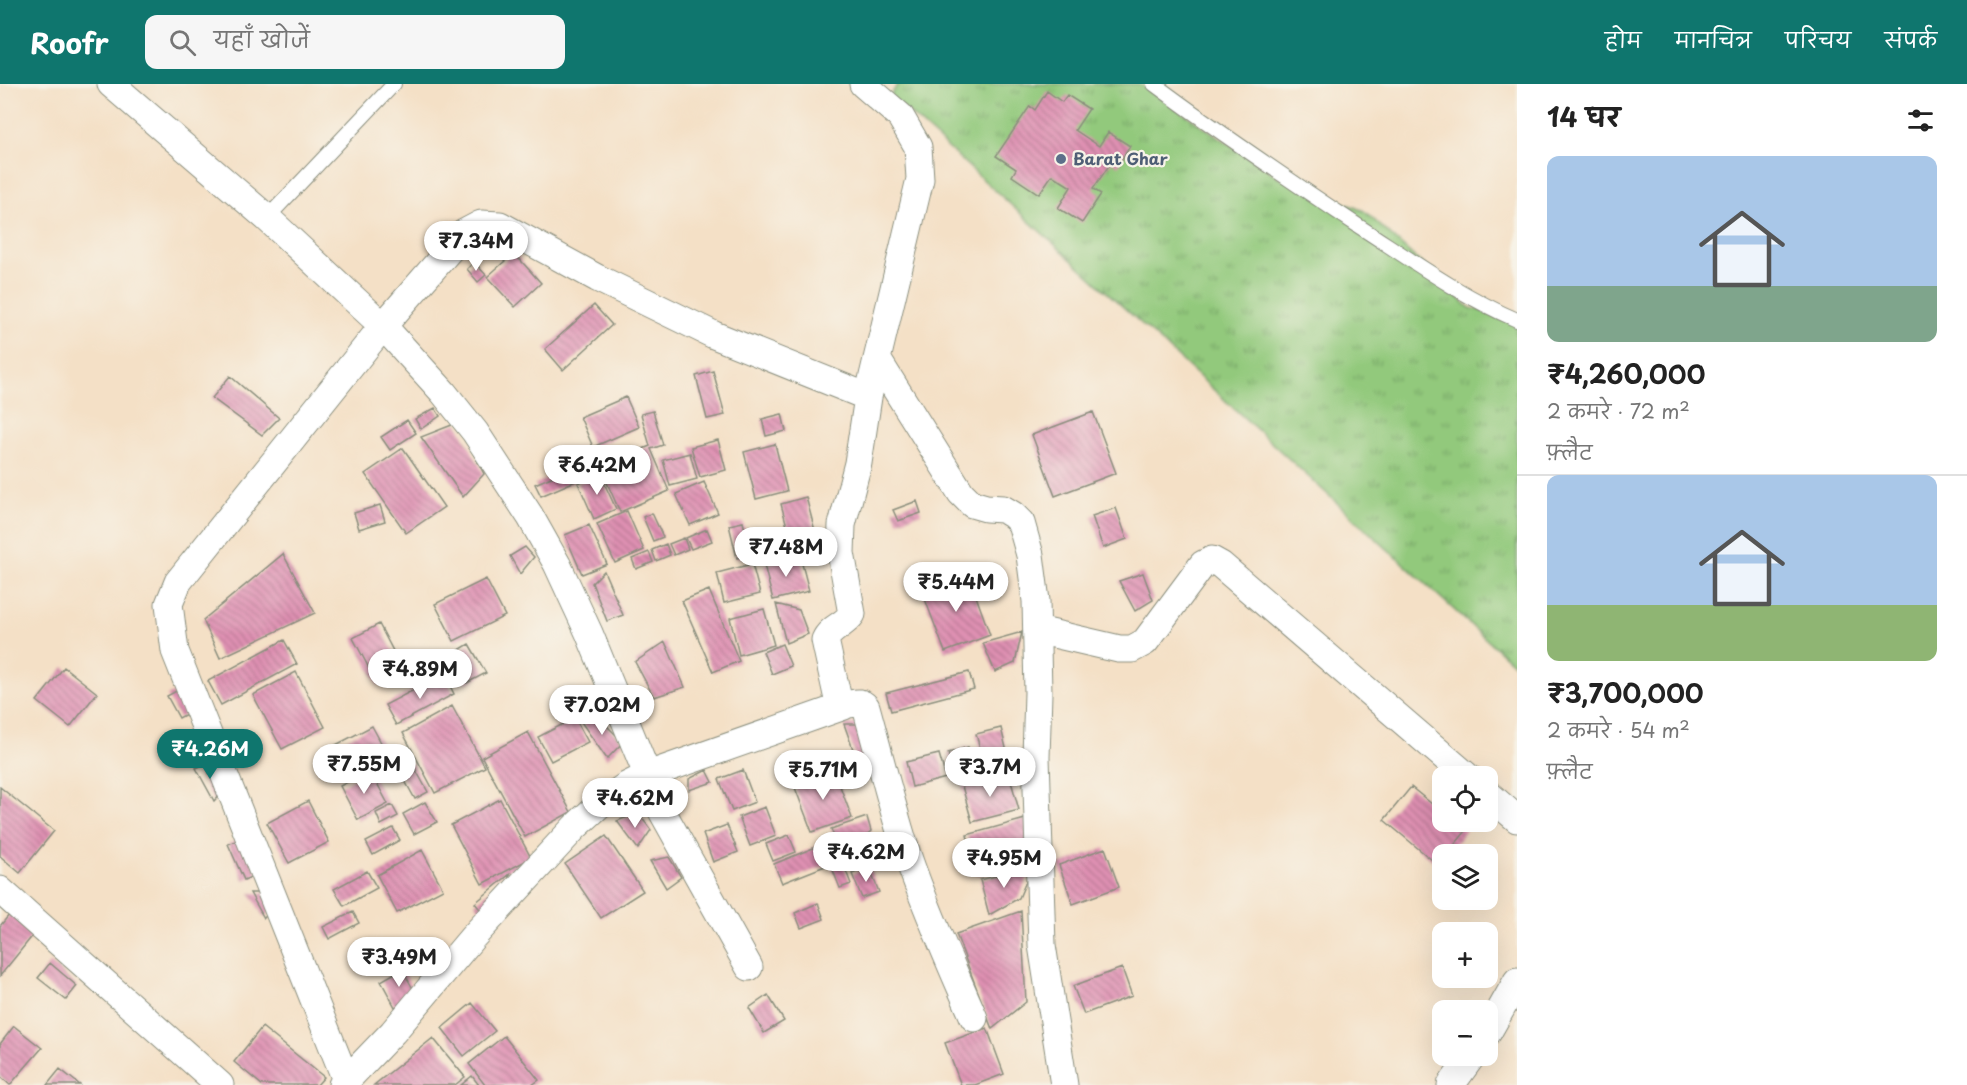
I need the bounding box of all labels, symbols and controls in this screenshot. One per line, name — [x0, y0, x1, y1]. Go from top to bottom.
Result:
search box — [145, 15, 565, 69]
text: Roofr — [30, 21, 109, 64]
text: यहाँ खोजें — [214, 22, 310, 55]
text: होम — [1605, 23, 1642, 55]
text: मानचित्र — [1675, 23, 1752, 55]
text: परिचय — [1785, 23, 1851, 55]
text: संपर्क — [1884, 23, 1937, 55]
icon: search — [166, 26, 199, 59]
text: 14 घर — [1547, 97, 1620, 136]
icon: filters — [1904, 104, 1937, 137]
place label: Barat Ghar — [1073, 146, 1169, 170]
marker: Barat Ghar — [1054, 152, 1068, 166]
icon: home — [1688, 195, 1796, 303]
pin: ₹7.34M — [427, 221, 525, 272]
text: ₹7.34M — [438, 225, 514, 255]
text: ₹4,260,000 — [1547, 354, 1705, 393]
text: 2 कमरे · 72 m² — [1547, 396, 1690, 426]
text: फ़्लैट — [1547, 437, 1593, 467]
pin: ₹6.42M — [548, 445, 646, 496]
text: ₹6.42M — [558, 449, 636, 479]
icon: home — [1688, 514, 1796, 622]
pin: ₹7.48M — [737, 527, 835, 578]
text: ₹7.48M — [748, 531, 824, 561]
pin: ₹5.44M — [907, 562, 1005, 613]
text: ₹5.44M — [917, 566, 995, 596]
pin: ₹4.89M — [371, 649, 469, 700]
text: ₹4.89M — [382, 653, 458, 683]
text: ₹3,700,000 — [1547, 673, 1704, 712]
pin: ₹7.02M — [553, 685, 651, 736]
text: ₹7.02M — [563, 689, 641, 719]
text: 2 कमरे · 54 m² — [1547, 715, 1690, 745]
pin: ₹4.26M — [161, 729, 259, 780]
text: ₹4.26M — [171, 733, 249, 763]
pin: ₹7.55M — [315, 744, 413, 795]
pin: ₹3.7M — [948, 747, 1032, 798]
text: ₹7.55M — [327, 748, 401, 778]
pin: ₹5.71M — [774, 750, 872, 801]
text: ₹3.7M — [959, 751, 1021, 781]
text: ₹5.71M — [788, 754, 858, 784]
text: फ़्लैट — [1547, 756, 1593, 786]
map controls — [1432, 766, 1498, 1066]
button: locate — [1432, 766, 1498, 832]
pin: ₹4.62M — [586, 778, 684, 829]
text: ₹4.62M — [596, 782, 674, 812]
pin: ₹4.62M — [817, 832, 915, 883]
text: ₹4.62M — [827, 836, 905, 866]
pin: ₹4.95M — [955, 838, 1053, 889]
text: ₹4.95M — [966, 842, 1042, 872]
button: layers — [1432, 844, 1498, 910]
button: + — [1432, 922, 1498, 988]
pin: ₹3.49M — [350, 937, 448, 988]
text: ₹3.49M — [361, 941, 437, 971]
button: − — [1432, 1000, 1498, 1066]

